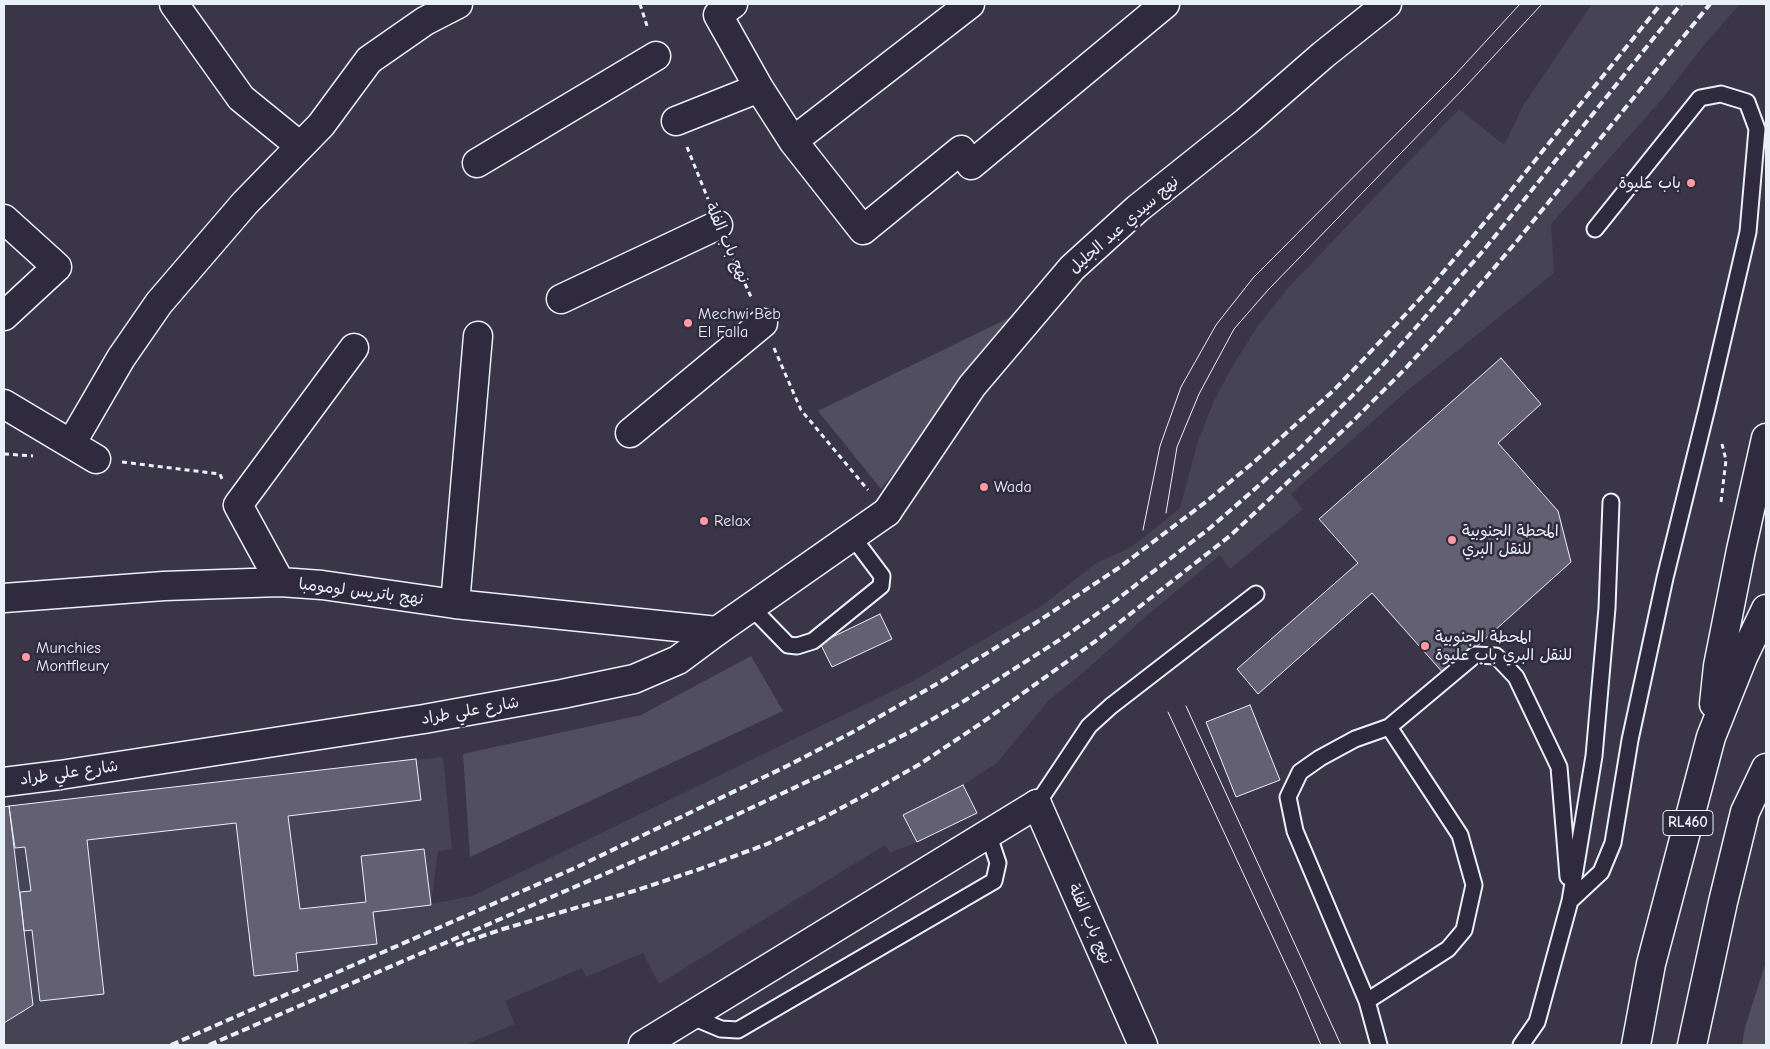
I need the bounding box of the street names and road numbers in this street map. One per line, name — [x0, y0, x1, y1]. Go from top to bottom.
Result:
street label: نهج سيدي عبد الجليل — [1065, 172, 1183, 278]
street label: نهج باب الفلة — [701, 200, 753, 286]
street label: نهج باتريس لومومبا — [297, 575, 425, 609]
street label: شارع علي طراد — [419, 693, 521, 729]
street label: شارع علي طراد — [19, 757, 119, 789]
road number: RL460 — [1663, 810, 1713, 836]
street label: نهج باب الفلة — [1064, 881, 1116, 967]

